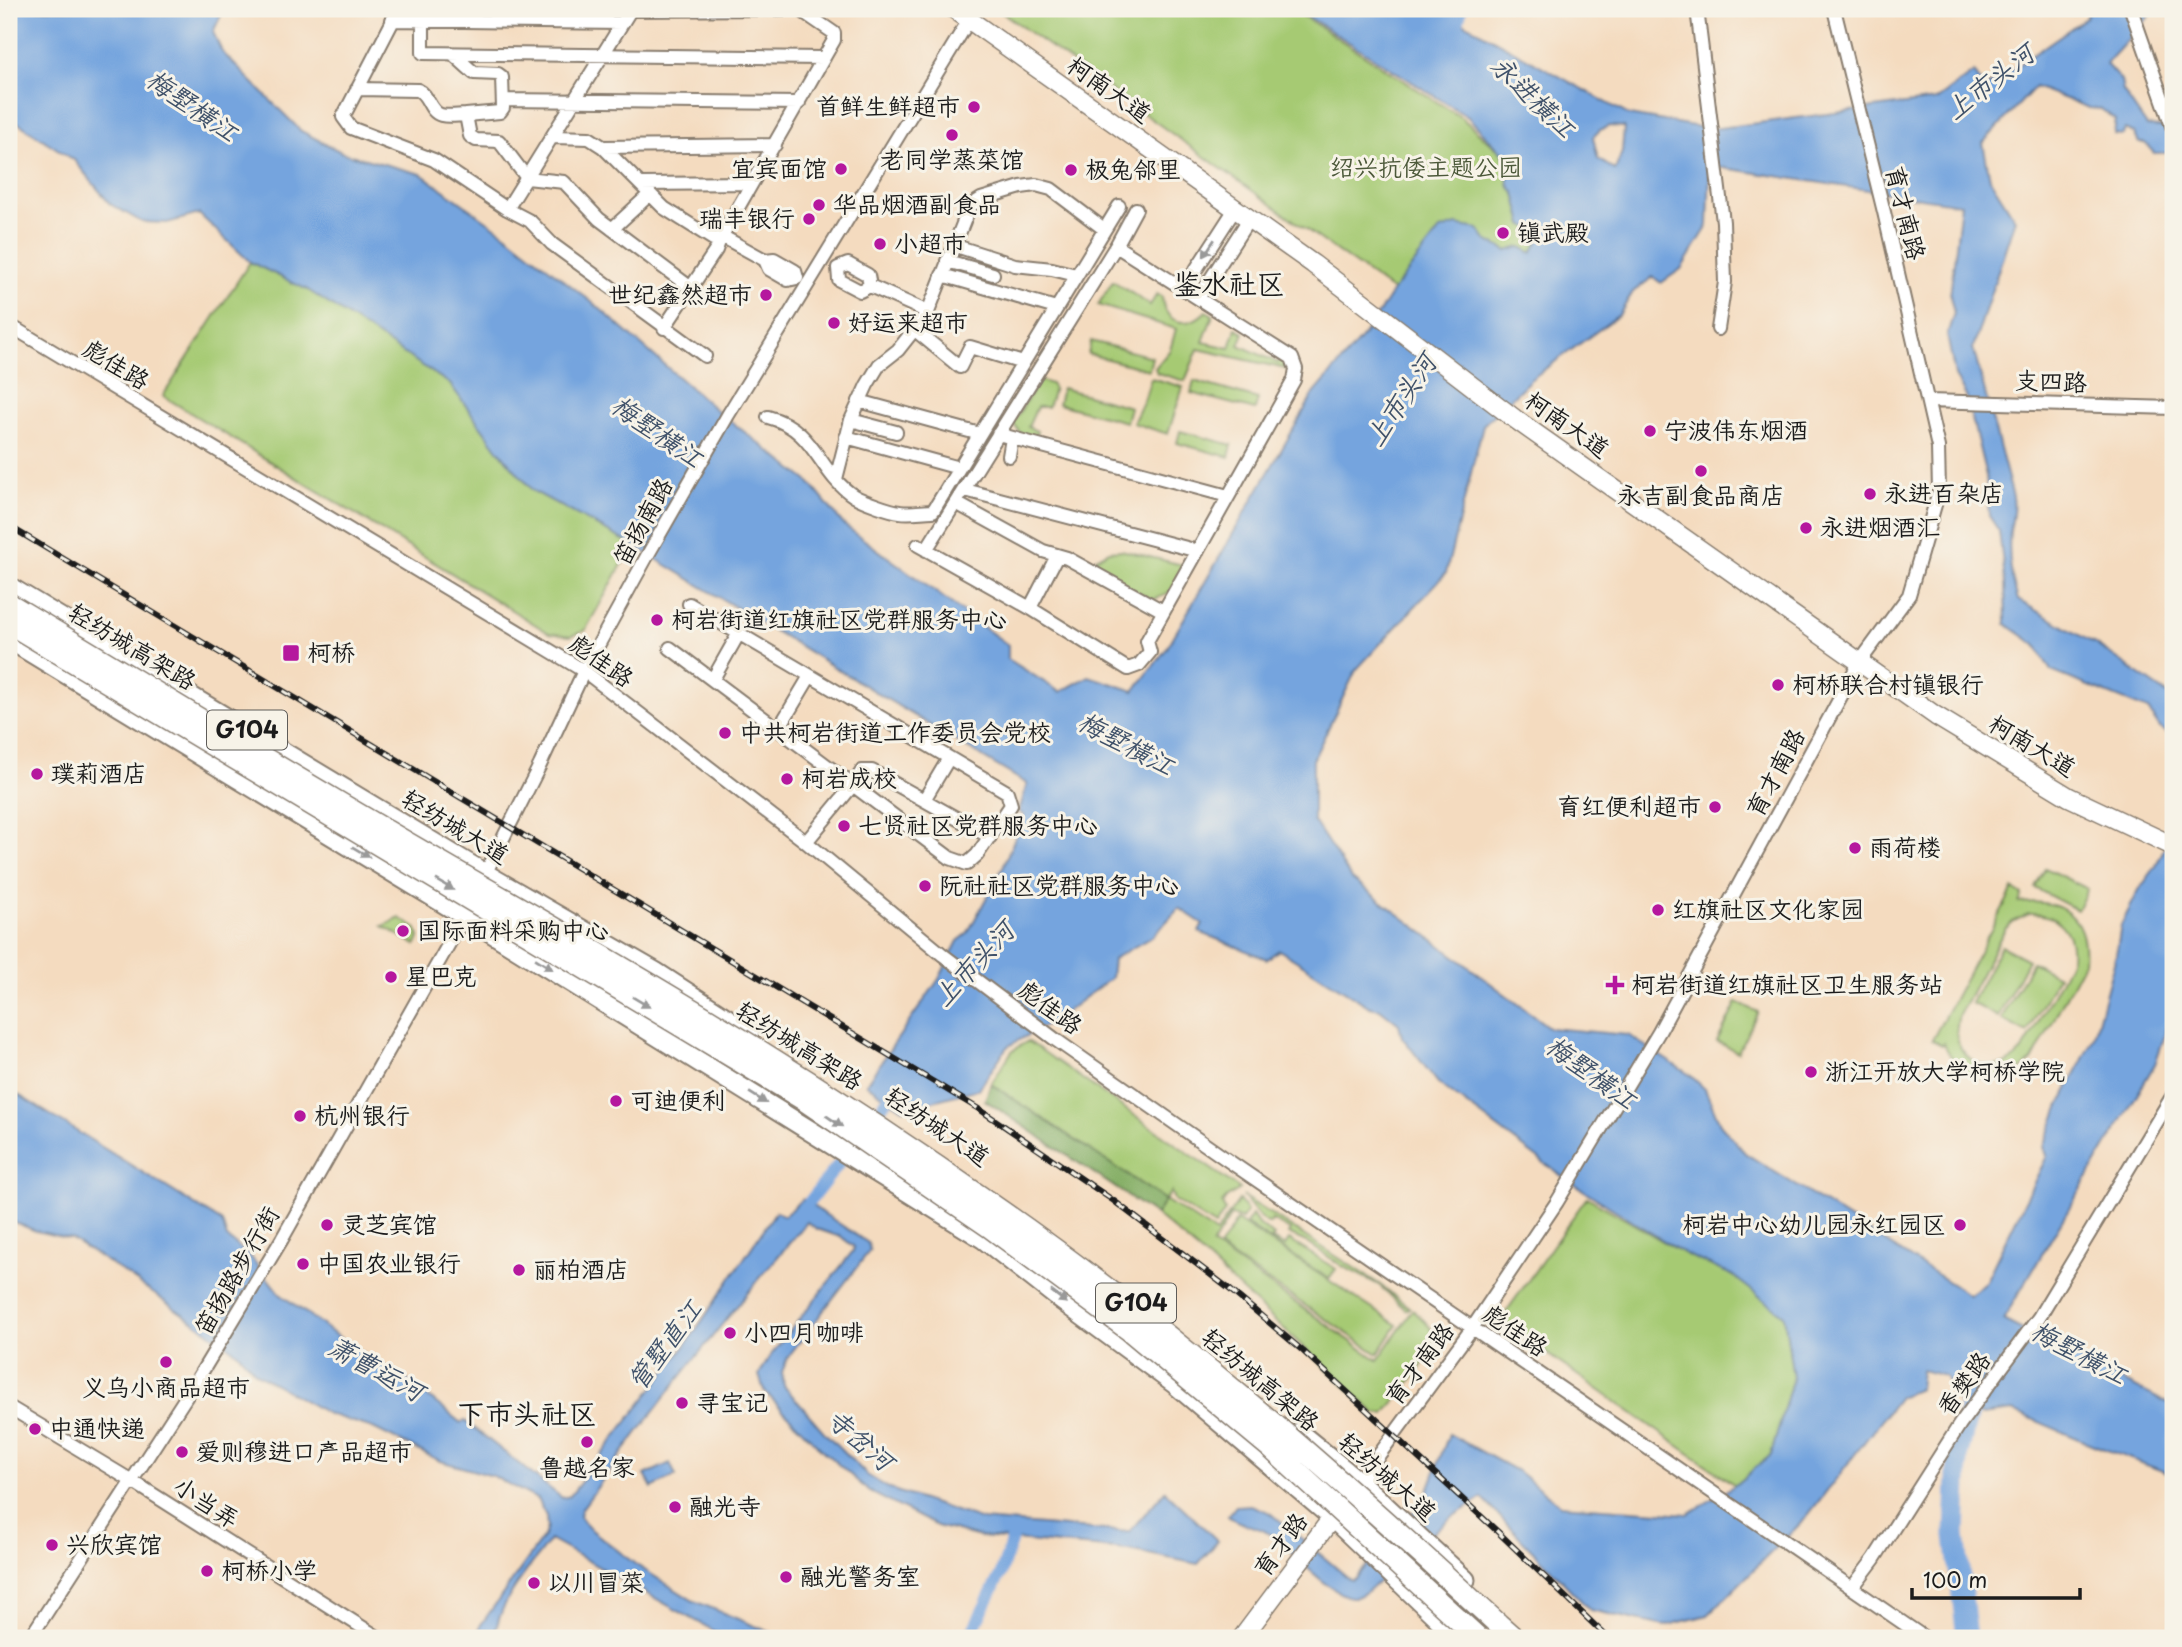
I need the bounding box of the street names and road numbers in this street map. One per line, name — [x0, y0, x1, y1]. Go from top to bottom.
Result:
street label: 柯南大道 — [1061, 46, 1160, 131]
street label: 育才南路 — [1878, 162, 1936, 263]
street label: 彪佳路 — [77, 329, 157, 397]
street label: 支四路 — [2014, 361, 2088, 399]
street label: 柯南大道 — [1519, 381, 1618, 466]
street label: 笛扬南路 — [602, 470, 680, 572]
street label: 轻纺城高架路 — [62, 593, 204, 698]
street label: 彪佳路 — [562, 624, 642, 695]
street label: 柯南大道 — [1983, 704, 2083, 784]
road number: G104 — [207, 710, 287, 750]
street label: 育才南路 — [1736, 721, 1813, 823]
street label: 轻纺城大道 — [395, 779, 517, 872]
street label: 彪佳路 — [1011, 971, 1091, 1042]
street label: 轻纺城高架路 — [729, 991, 871, 1098]
street label: 轻纺城大道 — [878, 1077, 998, 1174]
street label: 笛扬路步行街 — [184, 1199, 287, 1341]
road number: G104 — [1096, 1284, 1176, 1322]
street label: 彪佳路 — [1476, 1294, 1556, 1364]
street label: 育才南路 — [1375, 1314, 1462, 1412]
street label: 轻纺城高架路 — [1195, 1318, 1328, 1439]
street label: 香樊路 — [1927, 1343, 1998, 1423]
street label: 轻纺城大道 — [1331, 1423, 1445, 1528]
street label: 小当弄 — [167, 1467, 247, 1536]
street label: 育才路 — [1244, 1504, 1315, 1584]

